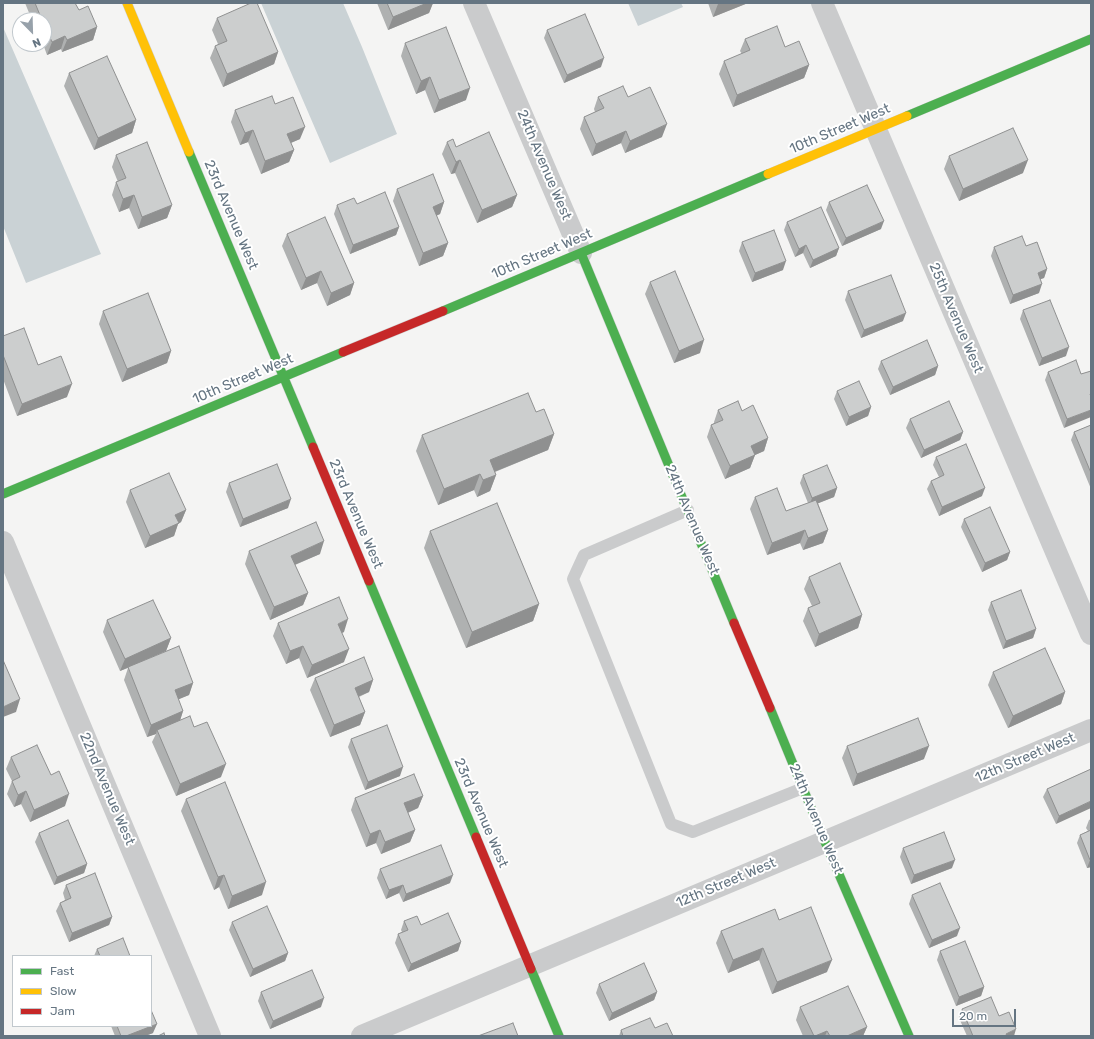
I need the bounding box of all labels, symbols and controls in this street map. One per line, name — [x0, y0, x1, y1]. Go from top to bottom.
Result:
north arrow — [12, 12, 52, 52]
text: N — [30, 35, 43, 50]
street label: 10th Street West — [787, 100, 893, 158]
street label: 24th Avenue West — [513, 107, 575, 223]
street label: 23rd Avenue West — [200, 158, 262, 272]
street label: 10th Street West — [489, 225, 595, 283]
street label: 25th Avenue West — [925, 261, 987, 375]
street label: 10th Street West — [190, 350, 296, 408]
street label: 23rd Avenue West — [325, 457, 387, 571]
street label: 24th Avenue West — [661, 462, 723, 578]
street label: 12th Street West — [973, 729, 1077, 787]
street label: 22nd Avenue West — [76, 730, 138, 848]
street label: 23rd Avenue West — [450, 756, 512, 870]
street label: 24th Avenue West — [785, 761, 847, 877]
street label: 12th Street West — [674, 854, 778, 912]
legend — [12, 955, 152, 1027]
text: Fast — [50, 964, 74, 978]
text: Slow — [50, 984, 77, 998]
scale bar — [954, 1001, 1018, 1027]
text: Jam — [50, 1004, 75, 1018]
text: 20 m — [959, 1009, 987, 1023]

